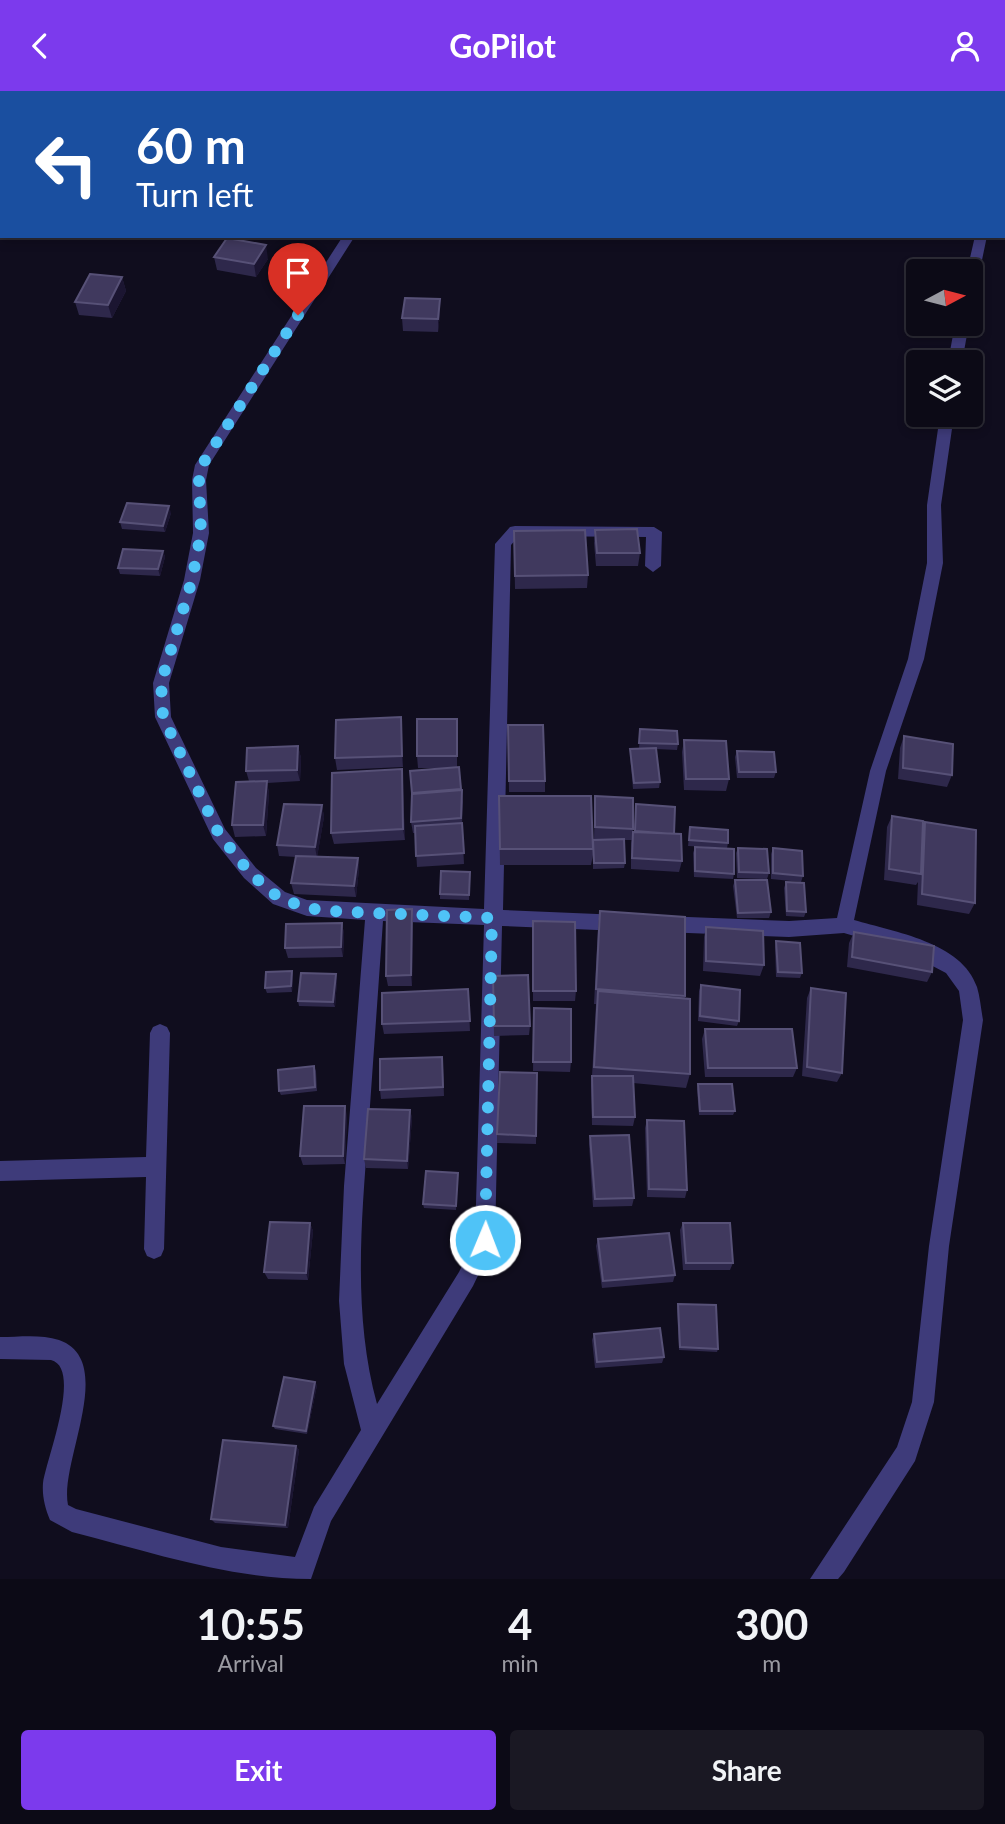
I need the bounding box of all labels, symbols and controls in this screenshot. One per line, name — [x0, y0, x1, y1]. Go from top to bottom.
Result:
text: GoPilot — [449, 26, 556, 65]
icon: back — [21, 27, 59, 65]
icon: person — [946, 27, 984, 65]
text: 60 m — [136, 116, 246, 174]
icon: left — [21, 119, 112, 210]
text: Turn left — [136, 175, 253, 214]
pin — [268, 243, 328, 315]
icon: arrive — [279, 254, 317, 292]
north arrow — [906, 259, 984, 336]
map controls — [906, 259, 983, 427]
button: layers — [906, 350, 983, 427]
position arrow — [448, 1203, 522, 1277]
text: 10:55 — [197, 1599, 305, 1649]
text: 4 — [508, 1599, 532, 1649]
text: 300 — [735, 1599, 808, 1649]
text: Arrival — [218, 1649, 284, 1677]
text: min — [501, 1649, 539, 1677]
text: m — [762, 1649, 781, 1677]
button: Exit — [21, 1730, 496, 1810]
button: Share — [510, 1730, 984, 1810]

